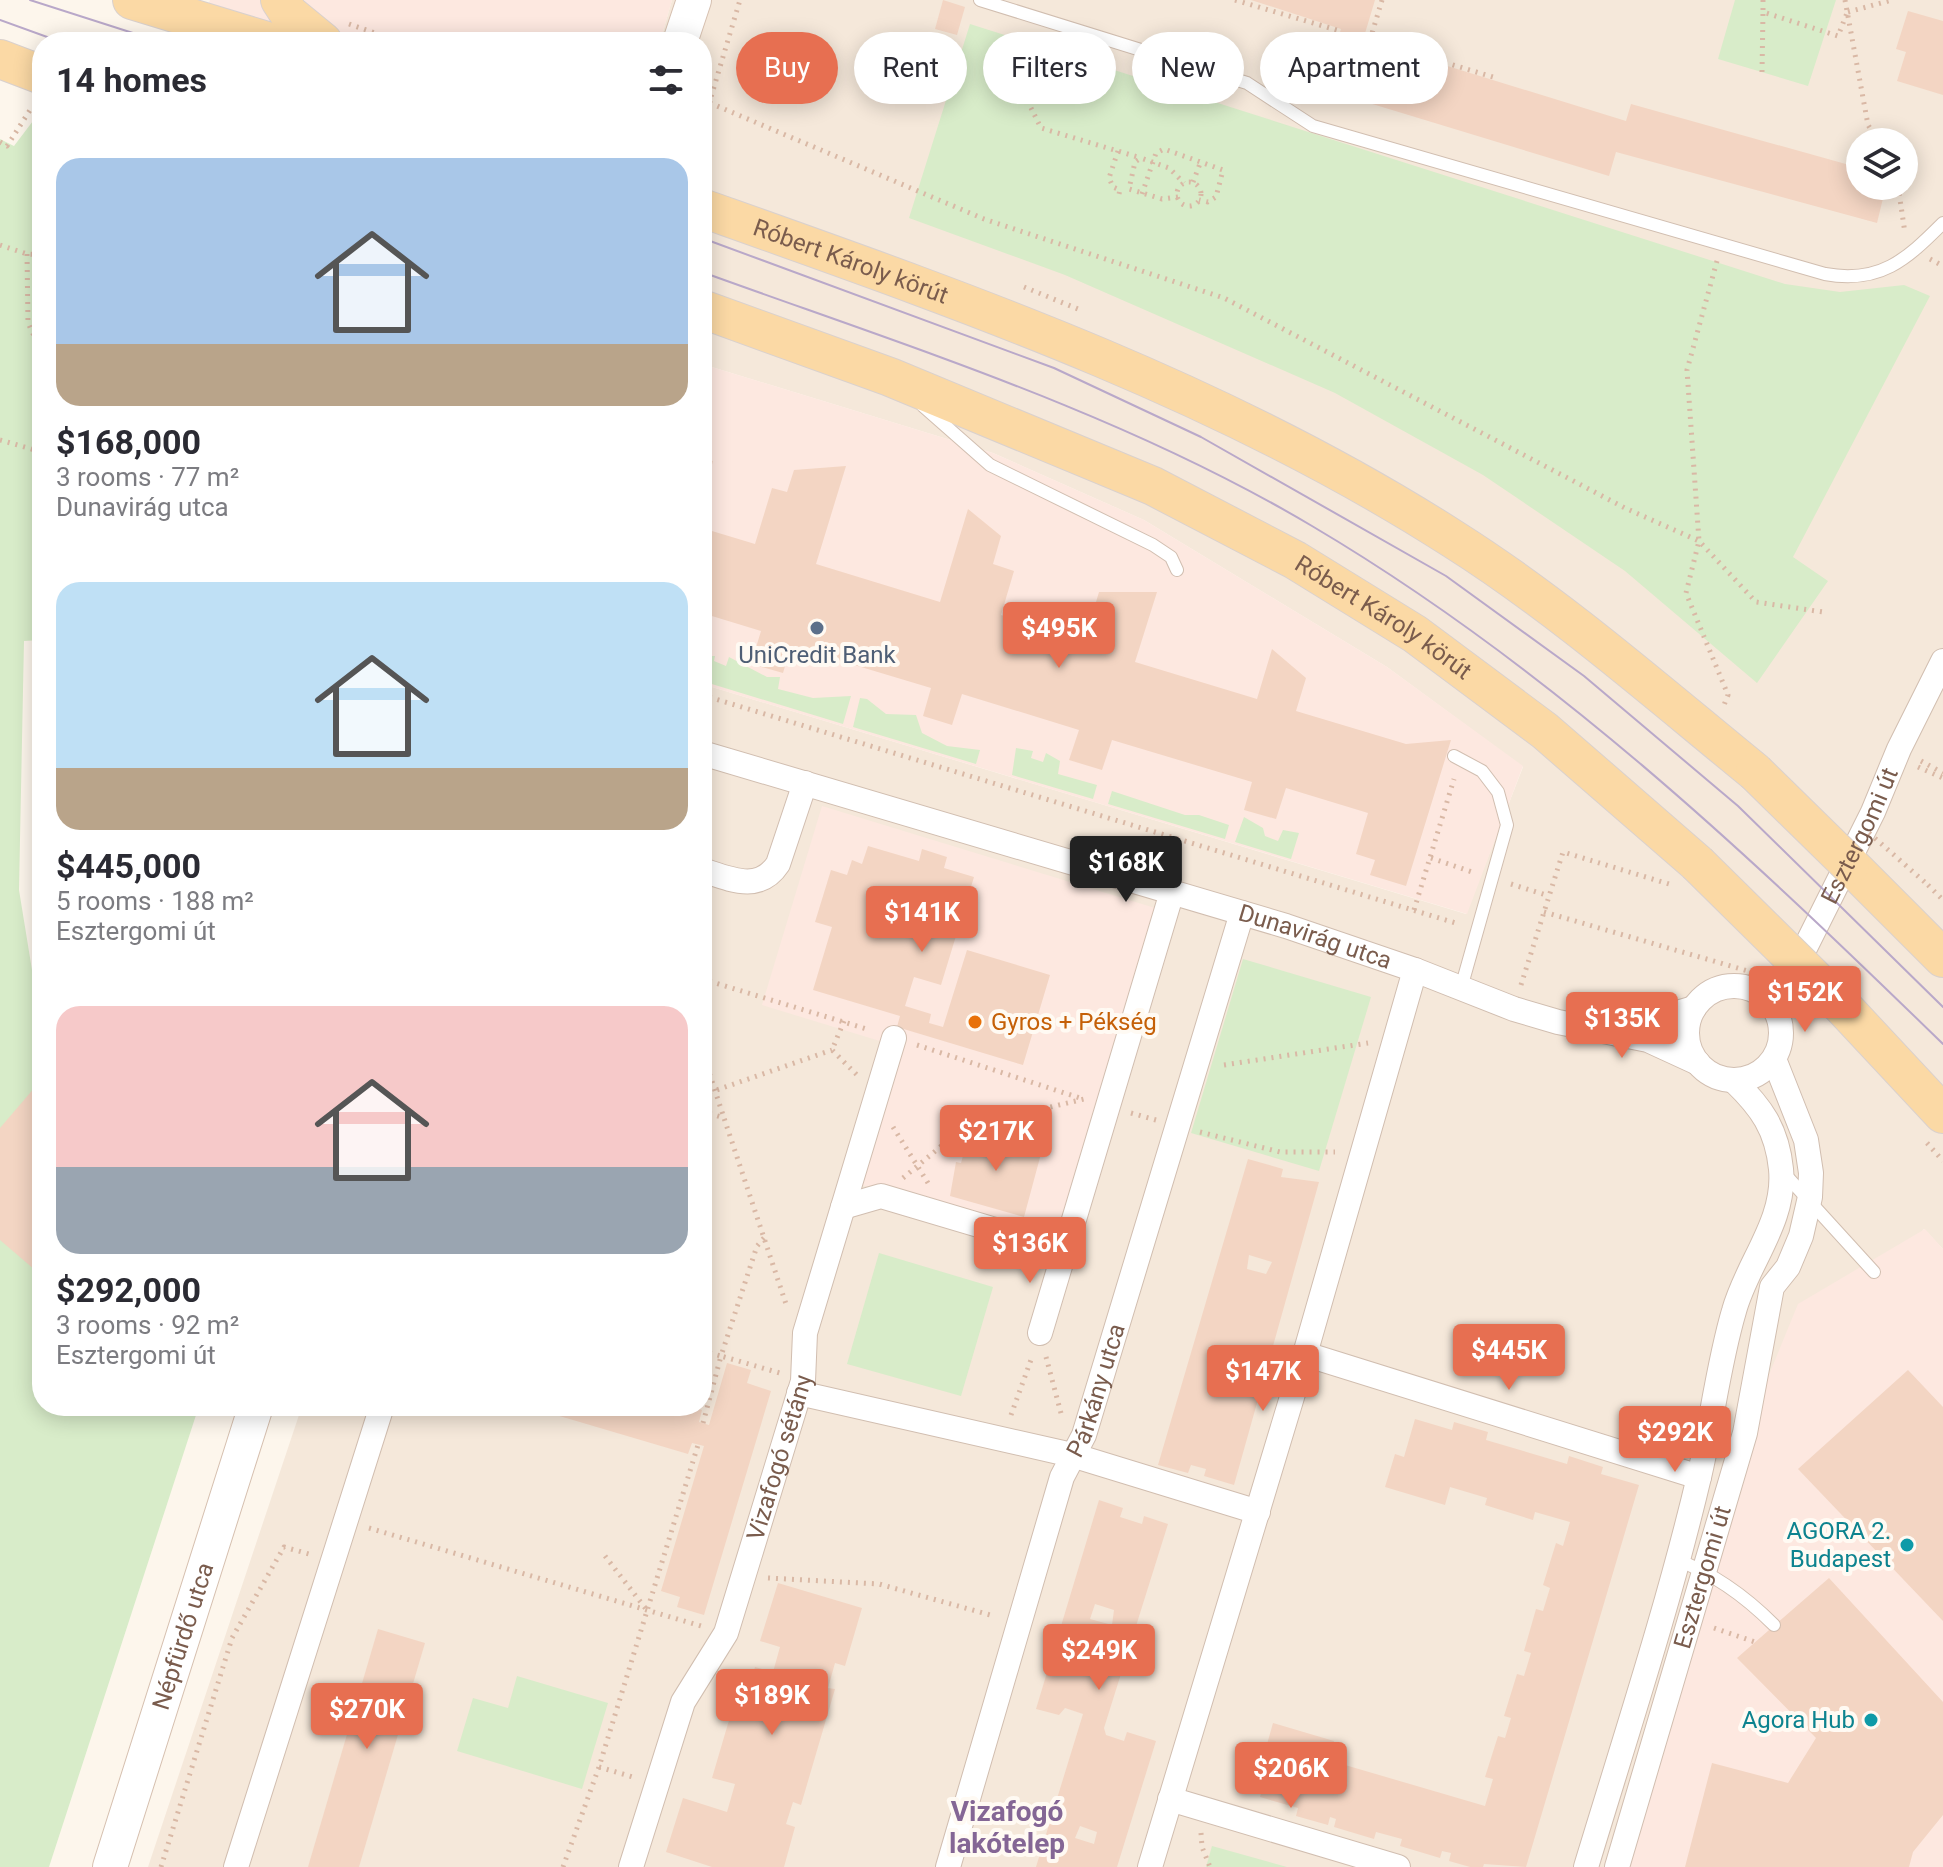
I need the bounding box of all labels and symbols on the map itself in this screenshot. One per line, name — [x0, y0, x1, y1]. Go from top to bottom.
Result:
street label: Róbert Károly körút — [750, 213, 952, 310]
street label: Róbert Károly körút — [1290, 549, 1477, 685]
pin: $495K — [1003, 602, 1115, 670]
marker: UniCredit Bank — [808, 619, 826, 637]
place label: UniCredit Bank — [738, 641, 897, 669]
street label: Esztergomi út — [1815, 763, 1904, 909]
pin: $168K — [1070, 836, 1182, 904]
pin: $141K — [866, 886, 978, 954]
street label: Dunavirág utca — [1235, 899, 1395, 975]
pin: $152K — [1749, 966, 1861, 1034]
pin: $135K — [1566, 992, 1678, 1060]
place label: Gyros + Pékség — [991, 1008, 1157, 1036]
marker: Gyros + Pékség — [966, 1013, 984, 1031]
pin: $217K — [940, 1105, 1052, 1173]
pin: $136K — [974, 1217, 1086, 1285]
street label: Párkány utca — [1061, 1320, 1131, 1462]
pin: $445K — [1453, 1324, 1565, 1392]
pin: $147K — [1207, 1345, 1319, 1413]
street label: Vizafogó sétány — [741, 1374, 817, 1544]
pin: $292K — [1619, 1406, 1731, 1474]
street label: Esztergomi út — [1668, 1502, 1737, 1652]
place label: AGORA 2. Budapest — [1786, 1517, 1891, 1573]
marker: AGORA 2. Budapest — [1898, 1536, 1916, 1554]
street label: Népfürdő utca — [147, 1559, 219, 1713]
pin: $249K — [1043, 1624, 1155, 1692]
pin: $189K — [716, 1669, 828, 1737]
pin: $270K — [311, 1683, 423, 1751]
place label: Agora Hub — [1742, 1706, 1855, 1734]
marker: Agora Hub — [1862, 1711, 1880, 1729]
pin: $206K — [1235, 1742, 1347, 1810]
district label: Vizafogó lakótelep — [949, 1795, 1065, 1860]

